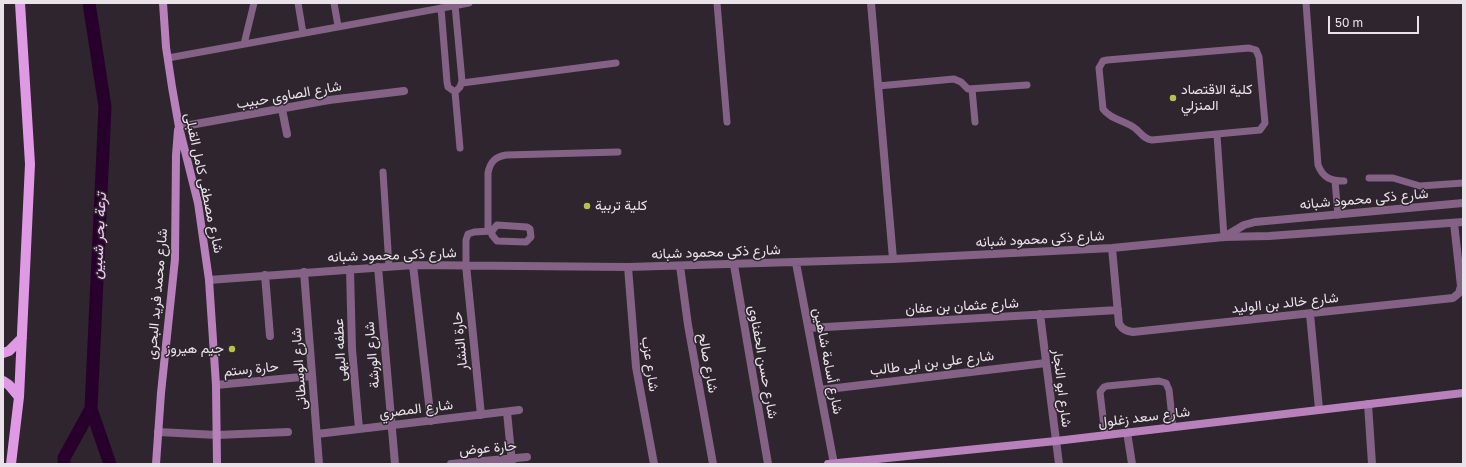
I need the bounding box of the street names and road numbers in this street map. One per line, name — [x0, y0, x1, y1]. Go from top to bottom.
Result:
street label: شارع الصاوى حبيب — [235, 77, 343, 113]
street label: شارع مصطفى كامل القبلى — [181, 111, 227, 255]
street label: شارع ذكى محمود شبانه — [1299, 185, 1429, 213]
street label: شارع ذكى محمود شبانه — [975, 227, 1105, 251]
street label: شارع محمد فريد البحرى — [143, 228, 171, 360]
street label: شارع ذكى محمود شبانه — [651, 241, 781, 263]
street label: شارع ذكى محمود شبانه — [327, 244, 457, 266]
street label: شارع خالد بن الوليد — [1231, 289, 1339, 317]
street label: شارع عثمان بن عفان — [905, 295, 1019, 317]
street label: شارع حسن الحفناوى — [745, 304, 781, 420]
street label: شارع أسامة شاهين — [809, 306, 847, 416]
street label: حارة النشار — [449, 311, 471, 371]
street label: عطفه البهى — [330, 318, 350, 382]
street label: شارع الورشة — [361, 321, 383, 389]
street label: شارع الوسطانى — [288, 327, 310, 411]
street label: شارع صالح — [694, 332, 722, 394]
street label: شارع عزب — [638, 335, 662, 393]
street label: شارع على بن ابى طالب — [869, 347, 995, 379]
street label: شارع ابو النجار — [1049, 348, 1075, 428]
street label: حارة رستم — [223, 358, 279, 380]
street label: شارع المصري — [378, 396, 454, 422]
street label: شارع سعد زغلول — [1097, 403, 1191, 431]
street label: حارة عوض — [458, 437, 518, 459]

